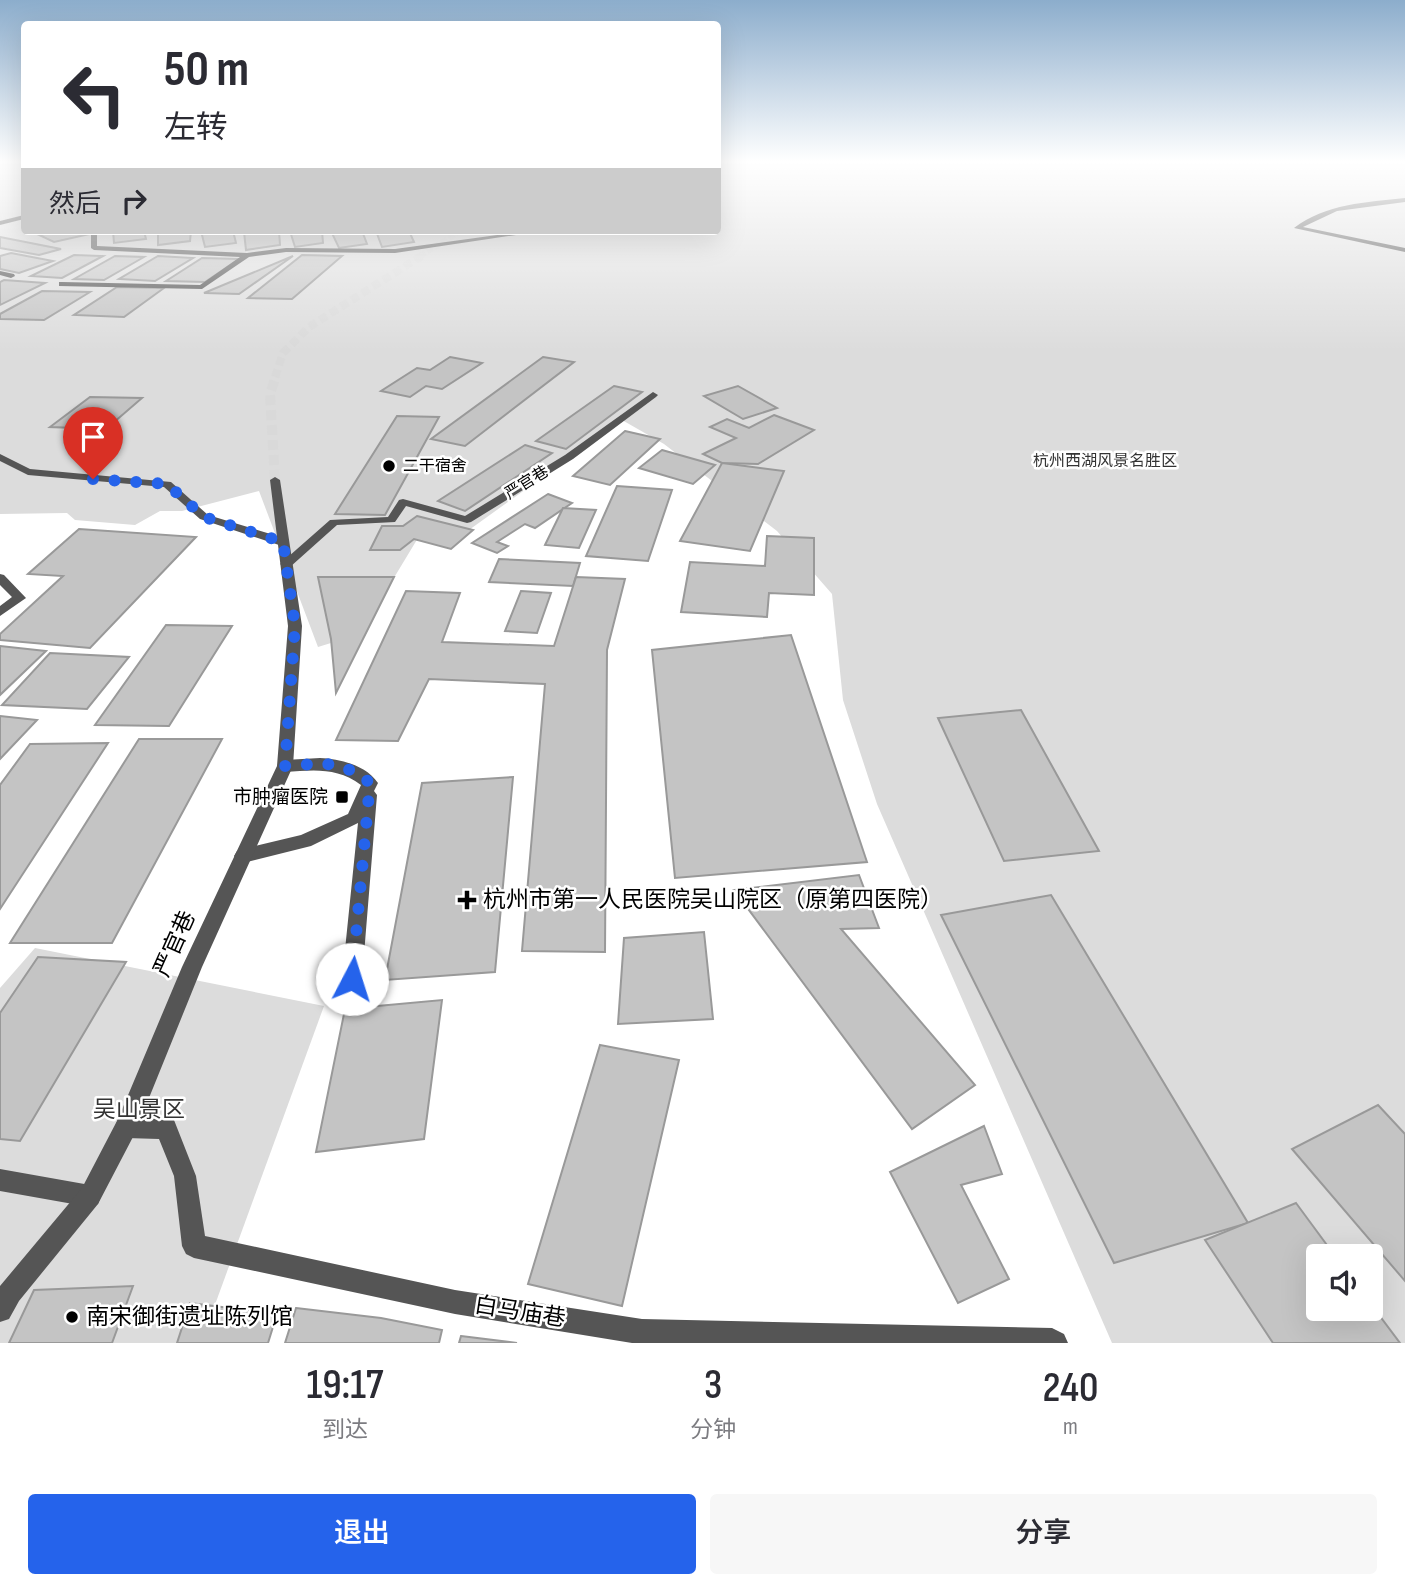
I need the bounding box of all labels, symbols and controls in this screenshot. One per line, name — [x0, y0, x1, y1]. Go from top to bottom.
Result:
text: 50 m — [164, 41, 249, 100]
icon: left — [49, 49, 140, 140]
text: 左转 — [164, 109, 228, 148]
icon: right — [115, 182, 153, 220]
text: 然后 — [49, 189, 101, 220]
pin — [63, 407, 123, 479]
icon: arrive — [74, 418, 112, 456]
park label: 杭州西湖风景名胜区 — [1033, 452, 1177, 471]
place label: 二干宿舍 — [403, 457, 467, 476]
marker: 二干宿舍 — [381, 458, 397, 474]
street label: 严官巷 — [502, 462, 552, 504]
place label: 市肿瘤医院 — [233, 786, 328, 809]
marker: 市肿瘤医院 — [334, 789, 350, 805]
place label: 杭州市第一人民医院吴山院区（原第四医院） — [483, 886, 943, 914]
marker: 杭州市第一人民医院吴山院区（原第四医院） — [457, 890, 477, 910]
street label: 严官巷 — [148, 907, 202, 981]
position arrow — [315, 942, 389, 1016]
park label: 吴山景区 — [93, 1096, 185, 1124]
map controls — [1306, 1244, 1383, 1321]
button: sound — [1306, 1244, 1383, 1321]
street label: 白马庙巷 — [472, 1291, 568, 1333]
place label: 南宋御街遗址陈列馆 — [86, 1303, 293, 1331]
marker: 南宋御街遗址陈列馆 — [64, 1309, 80, 1325]
text: 19:17 — [307, 1360, 384, 1411]
text: 3 — [704, 1360, 722, 1411]
text: 240 — [1043, 1363, 1098, 1414]
text: m — [1063, 1413, 1078, 1441]
text: 到达 — [322, 1416, 368, 1444]
text: 分钟 — [690, 1416, 736, 1444]
button: 退出 — [28, 1494, 696, 1574]
button: 分享 — [710, 1494, 1377, 1574]

